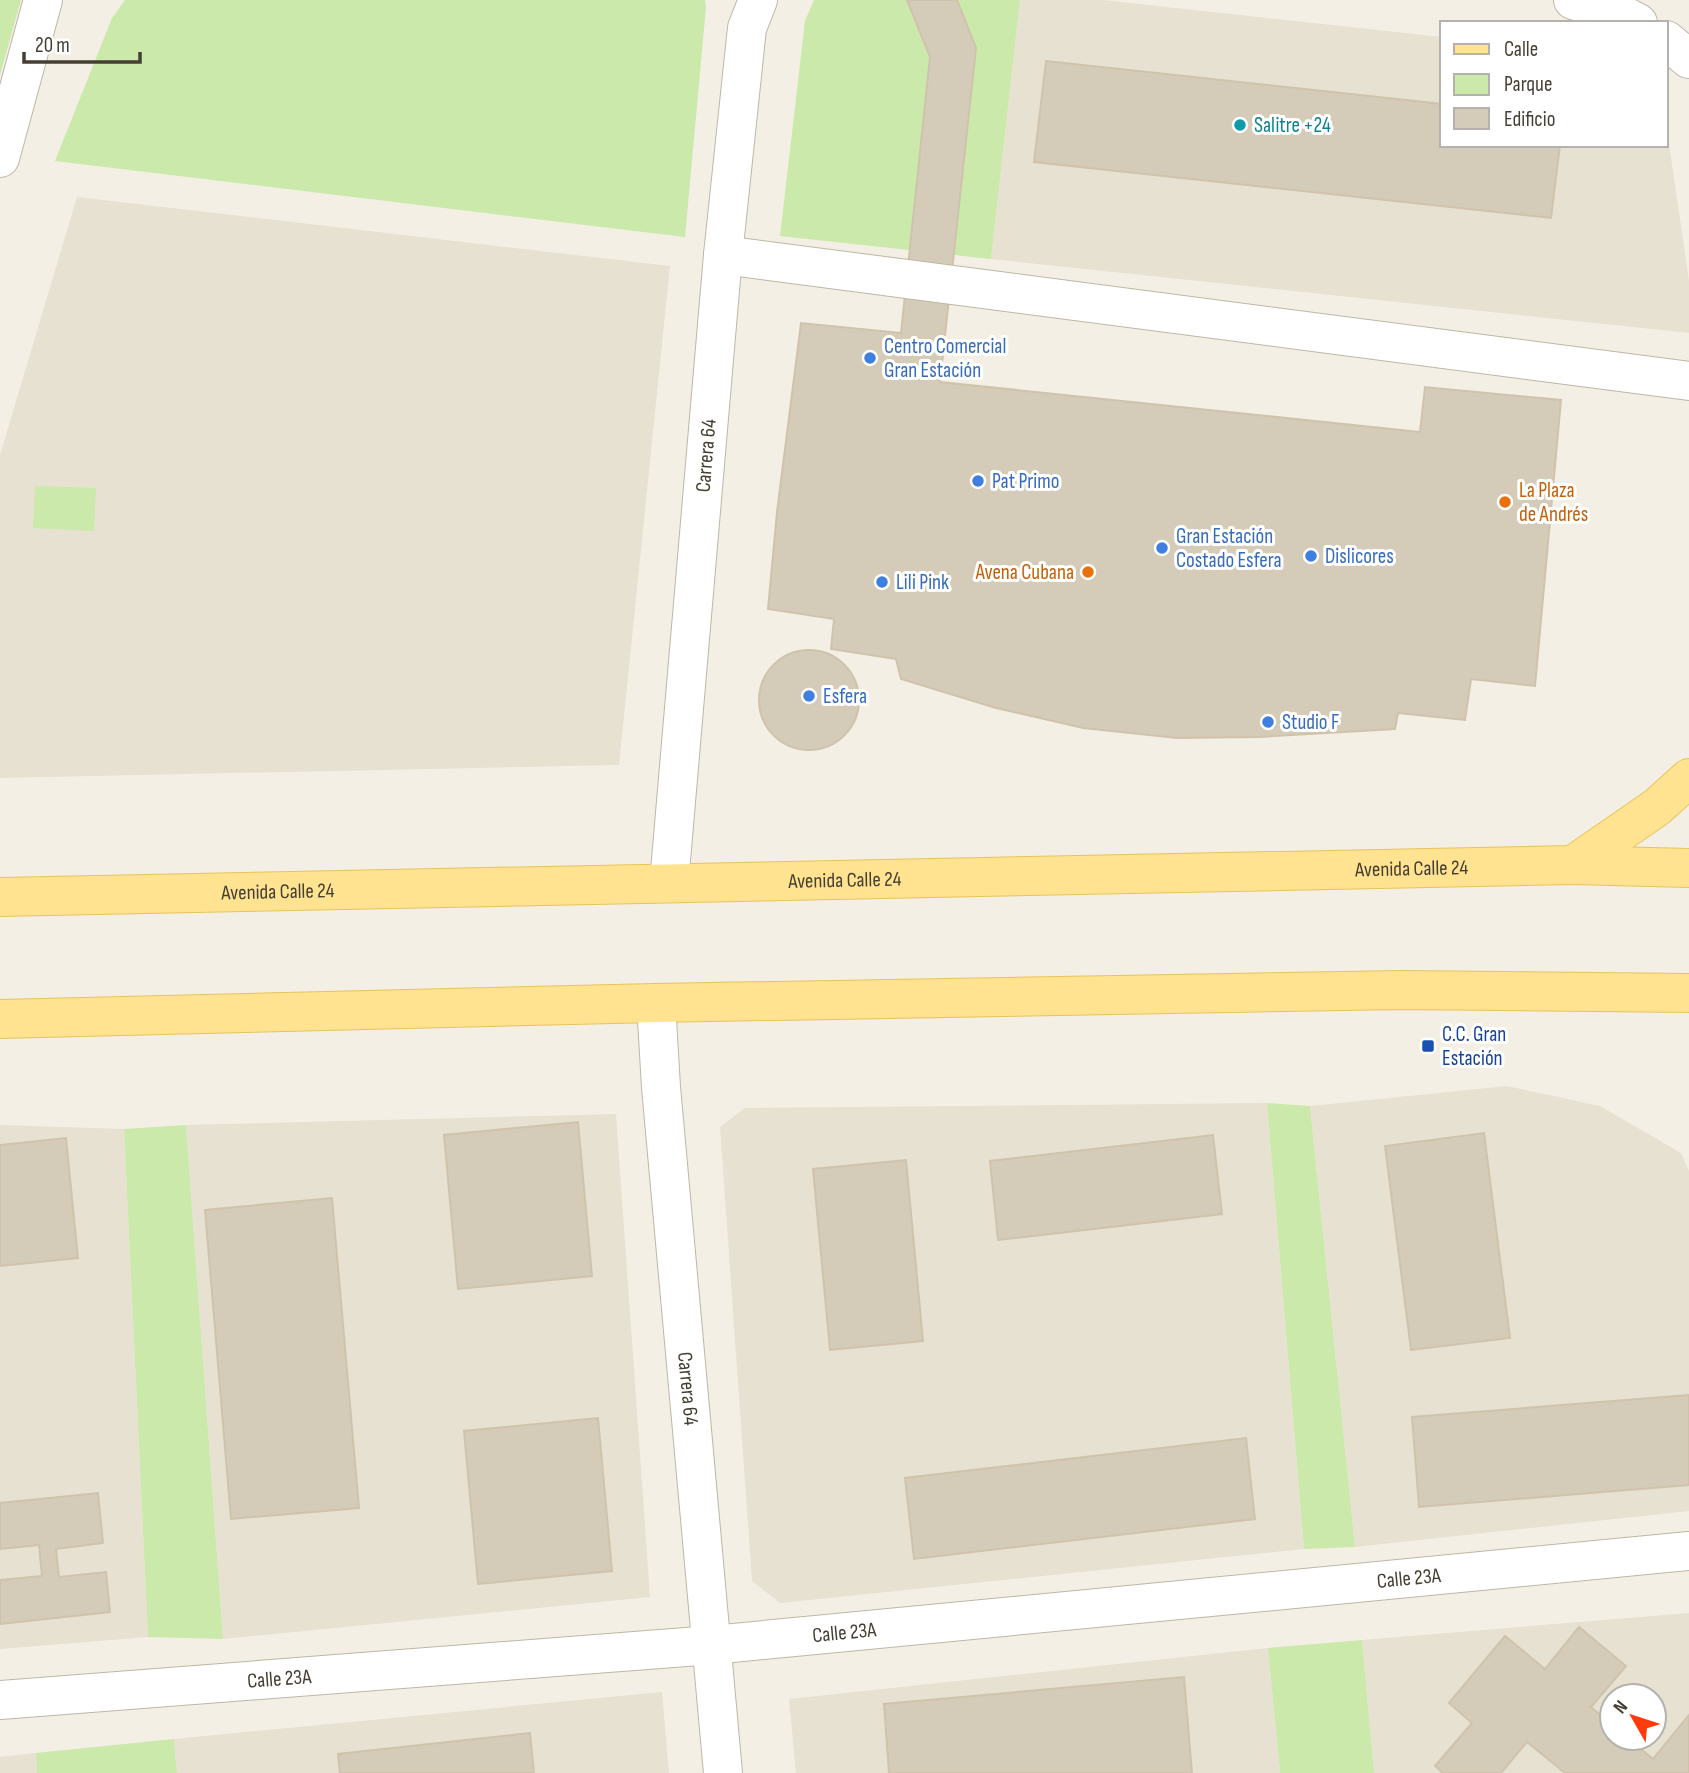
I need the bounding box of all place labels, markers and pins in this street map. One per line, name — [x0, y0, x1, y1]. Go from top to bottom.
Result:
place label: Salitre +24 — [1254, 113, 1331, 138]
marker: Salitre +24 — [1232, 117, 1248, 133]
place label: Centro Comercial Gran Estación — [884, 334, 1006, 383]
marker: Centro Comercial Gran Estación — [862, 350, 878, 366]
place label: Pat Primo — [992, 469, 1059, 494]
marker: Pat Primo — [970, 473, 986, 489]
place label: La Plaza de Andrés — [1519, 478, 1588, 527]
marker: La Plaza de Andrés — [1497, 494, 1513, 510]
place label: Gran Estación Costado Esfera — [1176, 524, 1281, 573]
marker: Gran Estación Costado Esfera — [1154, 540, 1170, 556]
place label: Dislicores — [1325, 544, 1394, 569]
marker: Dislicores — [1303, 548, 1319, 564]
place label: Avena Cubana — [975, 560, 1074, 585]
marker: Avena Cubana — [1080, 564, 1096, 580]
place label: Lili Pink — [896, 570, 949, 595]
marker: Lili Pink — [874, 574, 890, 590]
place label: Esfera — [823, 684, 867, 709]
marker: Esfera — [801, 688, 817, 704]
place label: Studio F — [1282, 710, 1339, 735]
marker: Studio F — [1260, 714, 1276, 730]
place label: C.C. Gran Estación — [1442, 1022, 1506, 1071]
marker: C.C. Gran Estación — [1420, 1038, 1436, 1054]

